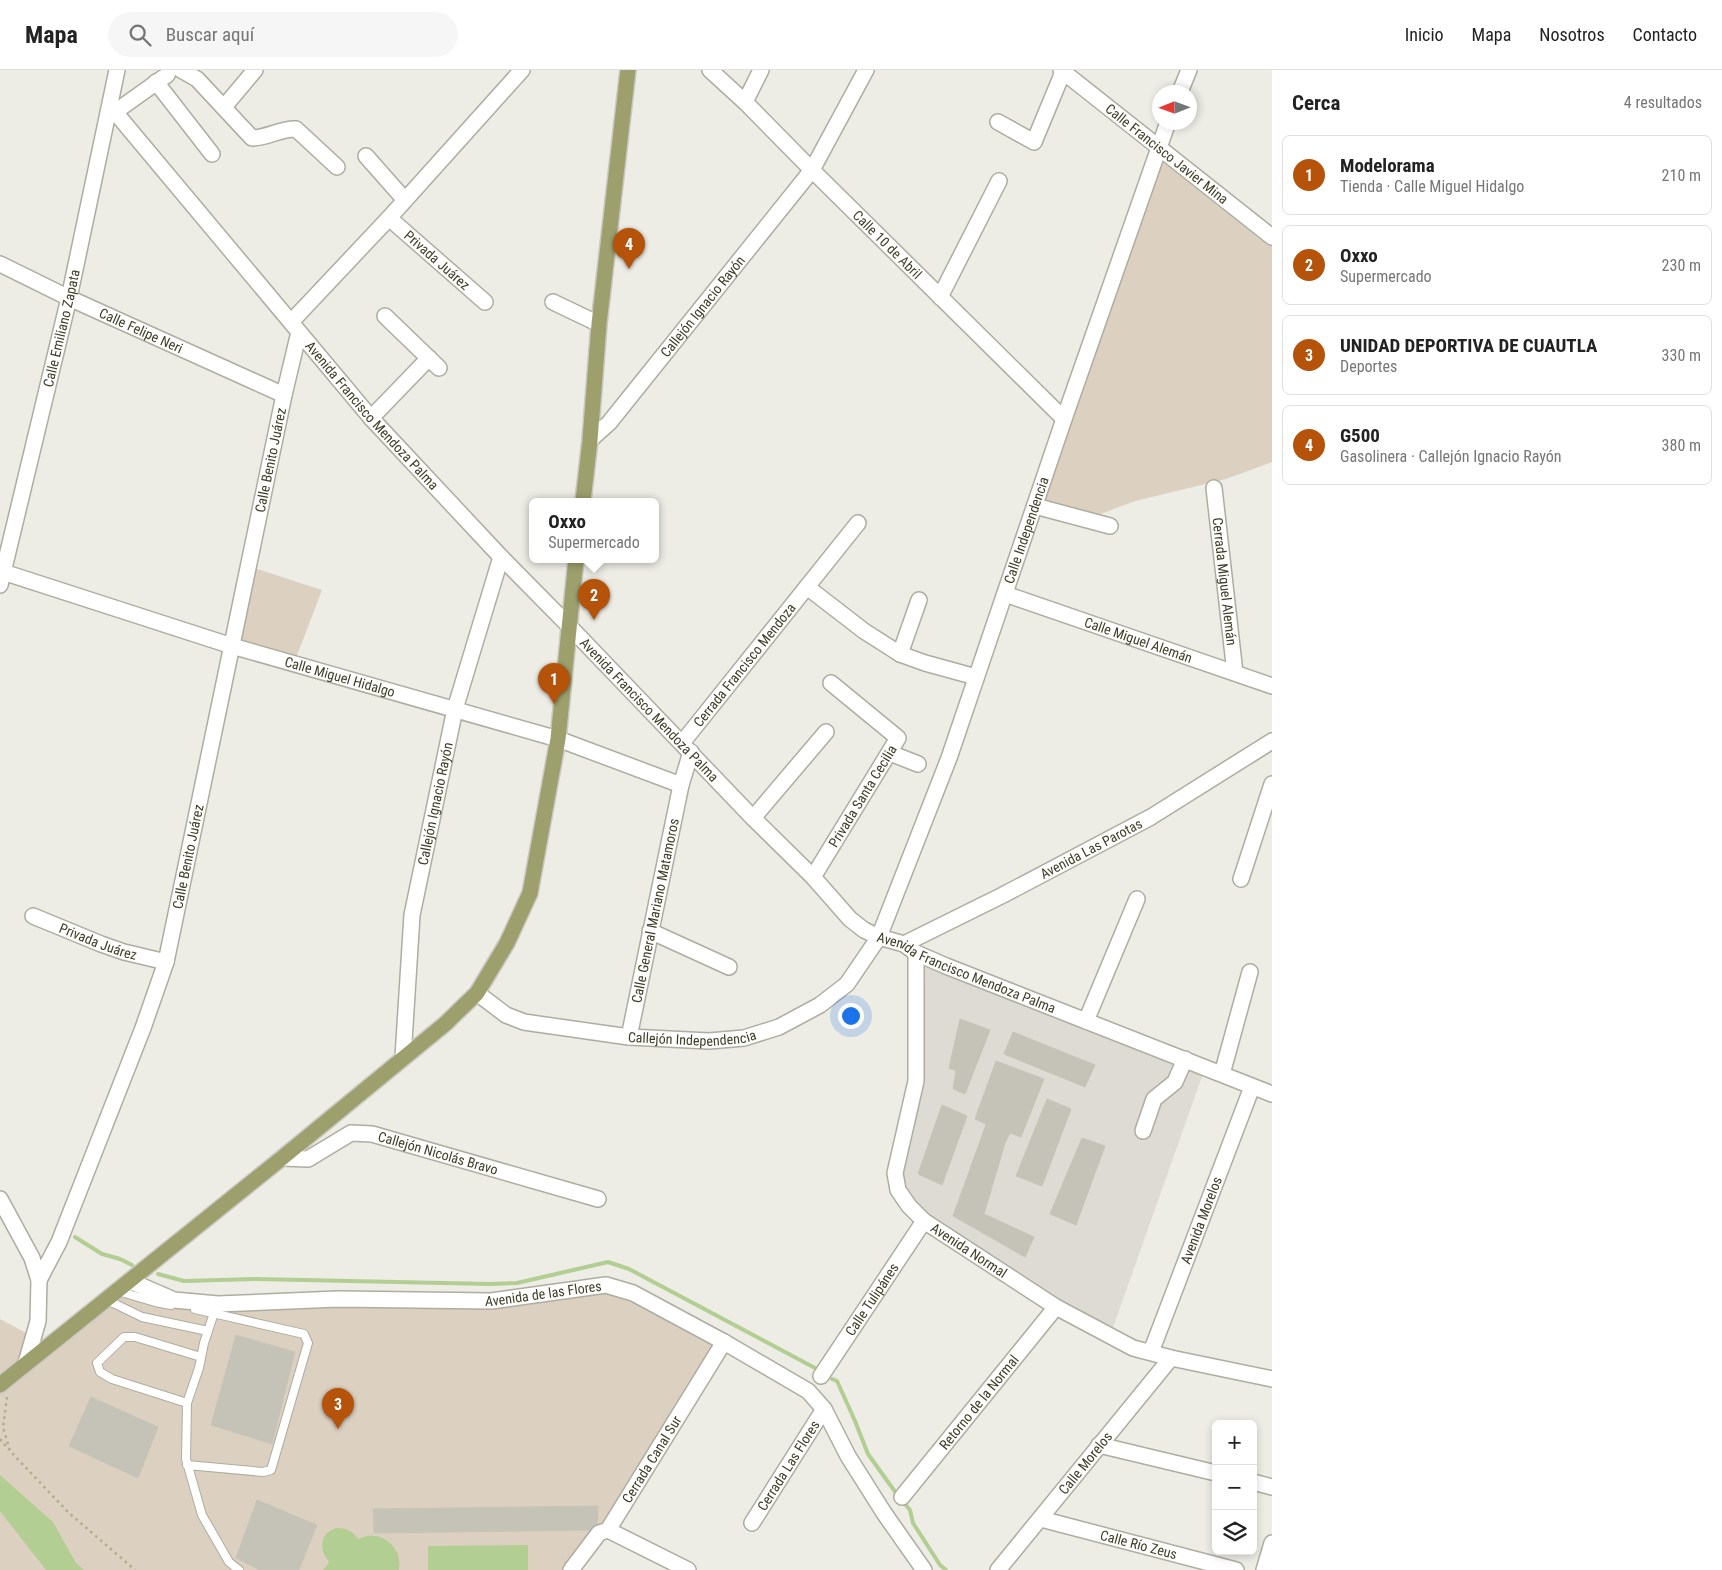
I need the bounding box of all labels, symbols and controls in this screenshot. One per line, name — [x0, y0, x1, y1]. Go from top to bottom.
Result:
search box — [108, 12, 458, 57]
text: Mapa — [25, 21, 78, 49]
icon: search — [126, 21, 154, 49]
text: Buscar aquí — [166, 23, 254, 46]
text: Inicio — [1405, 24, 1444, 45]
text: Mapa — [1472, 24, 1511, 45]
text: Nosotros — [1539, 24, 1605, 45]
text: Contacto — [1633, 24, 1697, 45]
north arrow — [1152, 85, 1197, 130]
text: Cerca — [1292, 91, 1340, 115]
text: 4 resultados — [1624, 93, 1702, 112]
street label: Calle Francisco Javier Mina — [1102, 100, 1231, 207]
text: Modelorama — [1340, 154, 1435, 177]
text: 1 — [1305, 166, 1313, 185]
text: 210 m — [1662, 166, 1701, 185]
text: Tienda · Calle Miguel Hidalgo — [1340, 177, 1524, 196]
street label: Calle 10 de Abril — [850, 207, 925, 282]
street label: Privada Juárez — [401, 227, 473, 293]
pin: 4 — [613, 228, 645, 269]
text: Oxxo — [1340, 244, 1378, 267]
street label: Callejón Ignacio Rayón — [657, 253, 748, 360]
text: 2 — [1305, 256, 1313, 275]
text: 230 m — [1662, 256, 1701, 275]
text: Supermercado — [1340, 267, 1432, 286]
street label: Calle Emiliano Zapata — [40, 268, 83, 389]
street label: Calle Felipe Neri — [97, 305, 185, 356]
text: UNIDAD DEPORTIVA DE CUAUTLA — [1340, 334, 1597, 357]
street label: Avenida Francisco Mendoza Palma — [302, 338, 442, 493]
text: 3 — [1305, 346, 1313, 365]
text: 330 m — [1662, 346, 1701, 365]
text: Deportes — [1340, 357, 1397, 376]
street label: Calle Benito Juárez — [252, 406, 289, 514]
text: G500 — [1340, 424, 1380, 447]
text: 4 — [1305, 436, 1313, 455]
text: 380 m — [1662, 436, 1701, 455]
text: Gasolinera · Callejón Ignacio Rayón — [1340, 447, 1562, 466]
street label: Calle Independencia — [1001, 475, 1052, 586]
popup — [529, 498, 659, 563]
text: Oxxo — [548, 510, 586, 533]
street label: Cerrada Miguel Alemán — [1209, 517, 1240, 646]
text: Supermercado — [548, 533, 640, 552]
pin: 2 — [578, 579, 610, 620]
street label: Cerrada Francisco Mendoza — [690, 600, 799, 730]
street label: Calle Miguel Alemán — [1082, 614, 1194, 666]
street label: Avenida Francisco Mendoza Palma — [577, 635, 722, 785]
street label: Calle Miguel Hidalgo — [283, 653, 397, 700]
pin: 1 — [538, 663, 570, 704]
street label: Callejón Ignacio Rayón — [415, 741, 456, 867]
street label: Privada Santa Cecilia — [825, 742, 900, 850]
street label: Calle Benito Juárez — [169, 803, 207, 910]
street label: Avenida Las Parotas — [1037, 815, 1145, 882]
street label: Calle General Mariano Matamoros — [628, 817, 682, 1004]
street label: Privada Juárez — [57, 920, 139, 963]
street label: Avenida Francisco Mendoza Palma — [875, 929, 1058, 1016]
your location — [838, 1003, 864, 1029]
street label: Callejón Independencia — [628, 1027, 758, 1049]
street label: Callejón Nicolás Bravo — [376, 1128, 500, 1178]
street label: Avenida Morelos — [1177, 1174, 1225, 1266]
street label: Avenida Normal — [928, 1220, 1010, 1281]
street label: Calle Tulipánes — [842, 1260, 902, 1339]
street label: Avenida de las Flores — [485, 1278, 603, 1309]
street label: Retorno de la Normal — [936, 1352, 1022, 1453]
pin: 3 — [322, 1388, 354, 1429]
street label: Cerrada Canal Sur — [619, 1413, 685, 1506]
street label: Cerrada Las Flores — [754, 1418, 823, 1514]
map controls — [1212, 1420, 1257, 1555]
button: + — [1212, 1420, 1257, 1465]
street label: Calle Morelos — [1055, 1429, 1115, 1498]
button: − — [1212, 1465, 1257, 1510]
button: layers — [1212, 1510, 1257, 1555]
street label: Calle Río Zeus — [1099, 1527, 1179, 1562]

